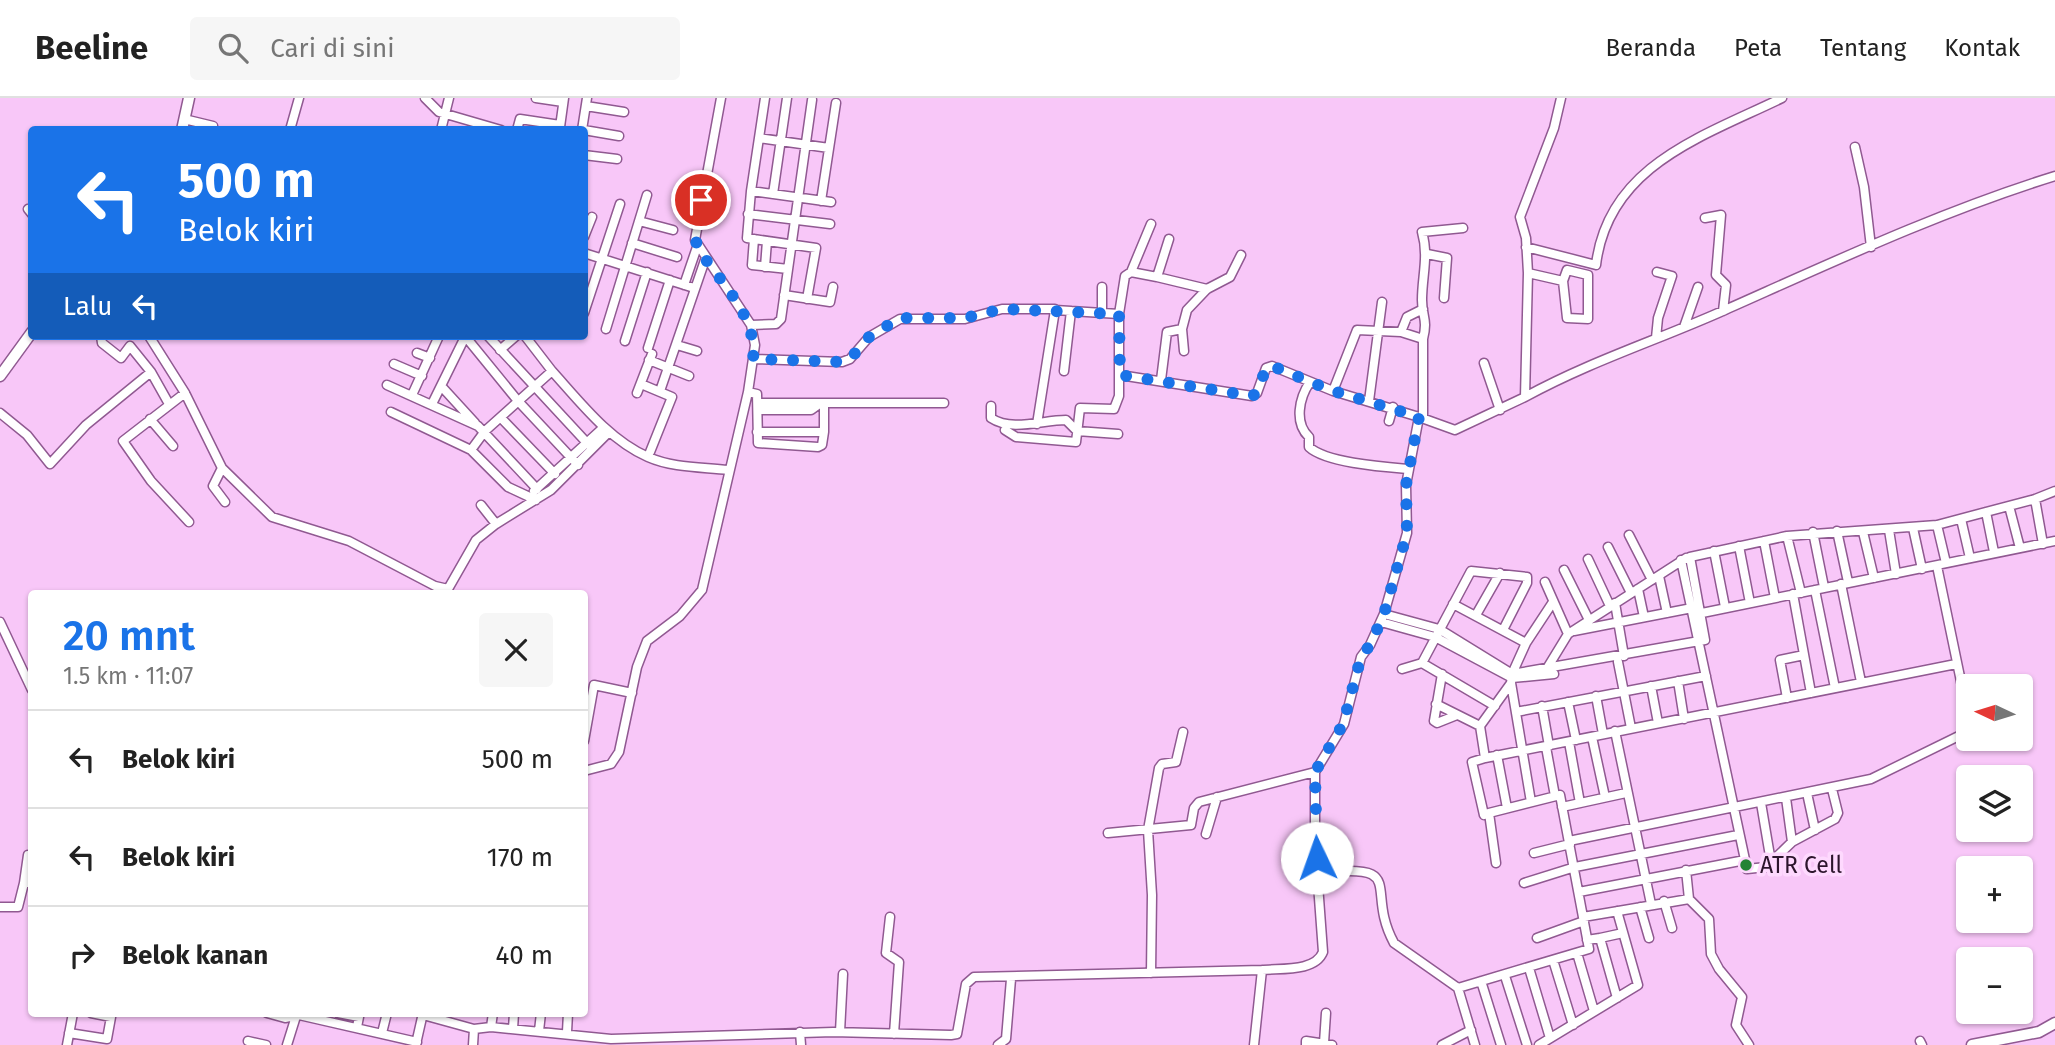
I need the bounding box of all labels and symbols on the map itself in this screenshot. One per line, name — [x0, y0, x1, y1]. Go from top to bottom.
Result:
pin — [671, 170, 731, 230]
north arrow — [1956, 674, 2034, 751]
position arrow — [1280, 821, 1354, 895]
place label: ATR Cell — [1760, 851, 1843, 879]
marker: ATR Cell — [1738, 857, 1754, 873]

